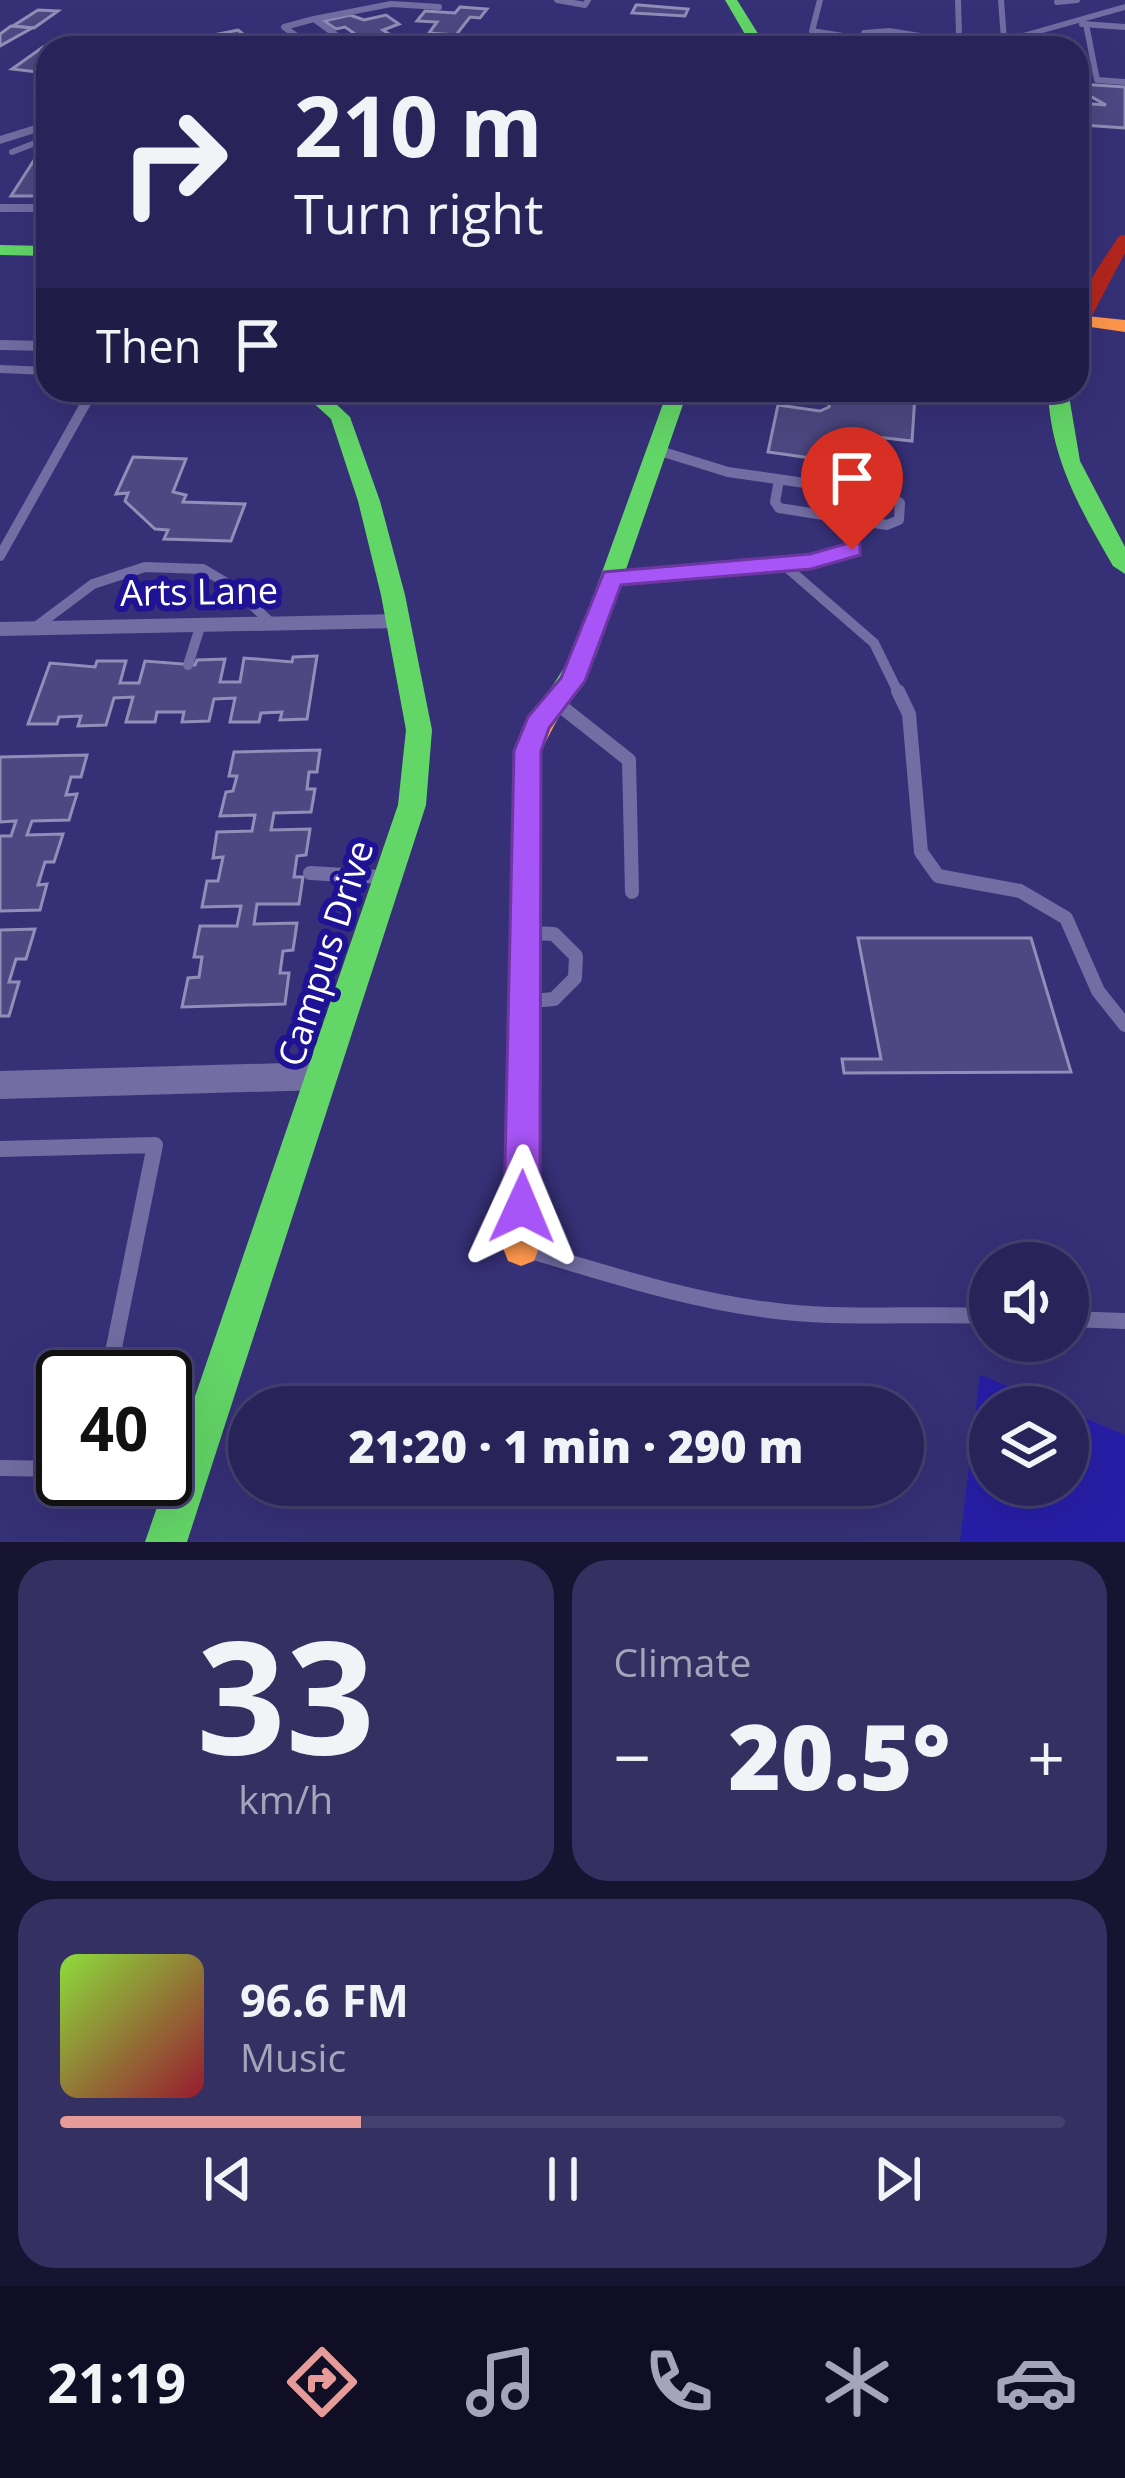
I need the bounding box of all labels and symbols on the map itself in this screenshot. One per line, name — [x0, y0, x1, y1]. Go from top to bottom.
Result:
pin — [801, 427, 903, 550]
street label: Arts Lane — [120, 565, 278, 617]
street label: Campus Drive — [265, 834, 385, 1072]
position arrow — [459, 1144, 585, 1270]
speed limit sign: 40 — [36, 1350, 192, 1506]

